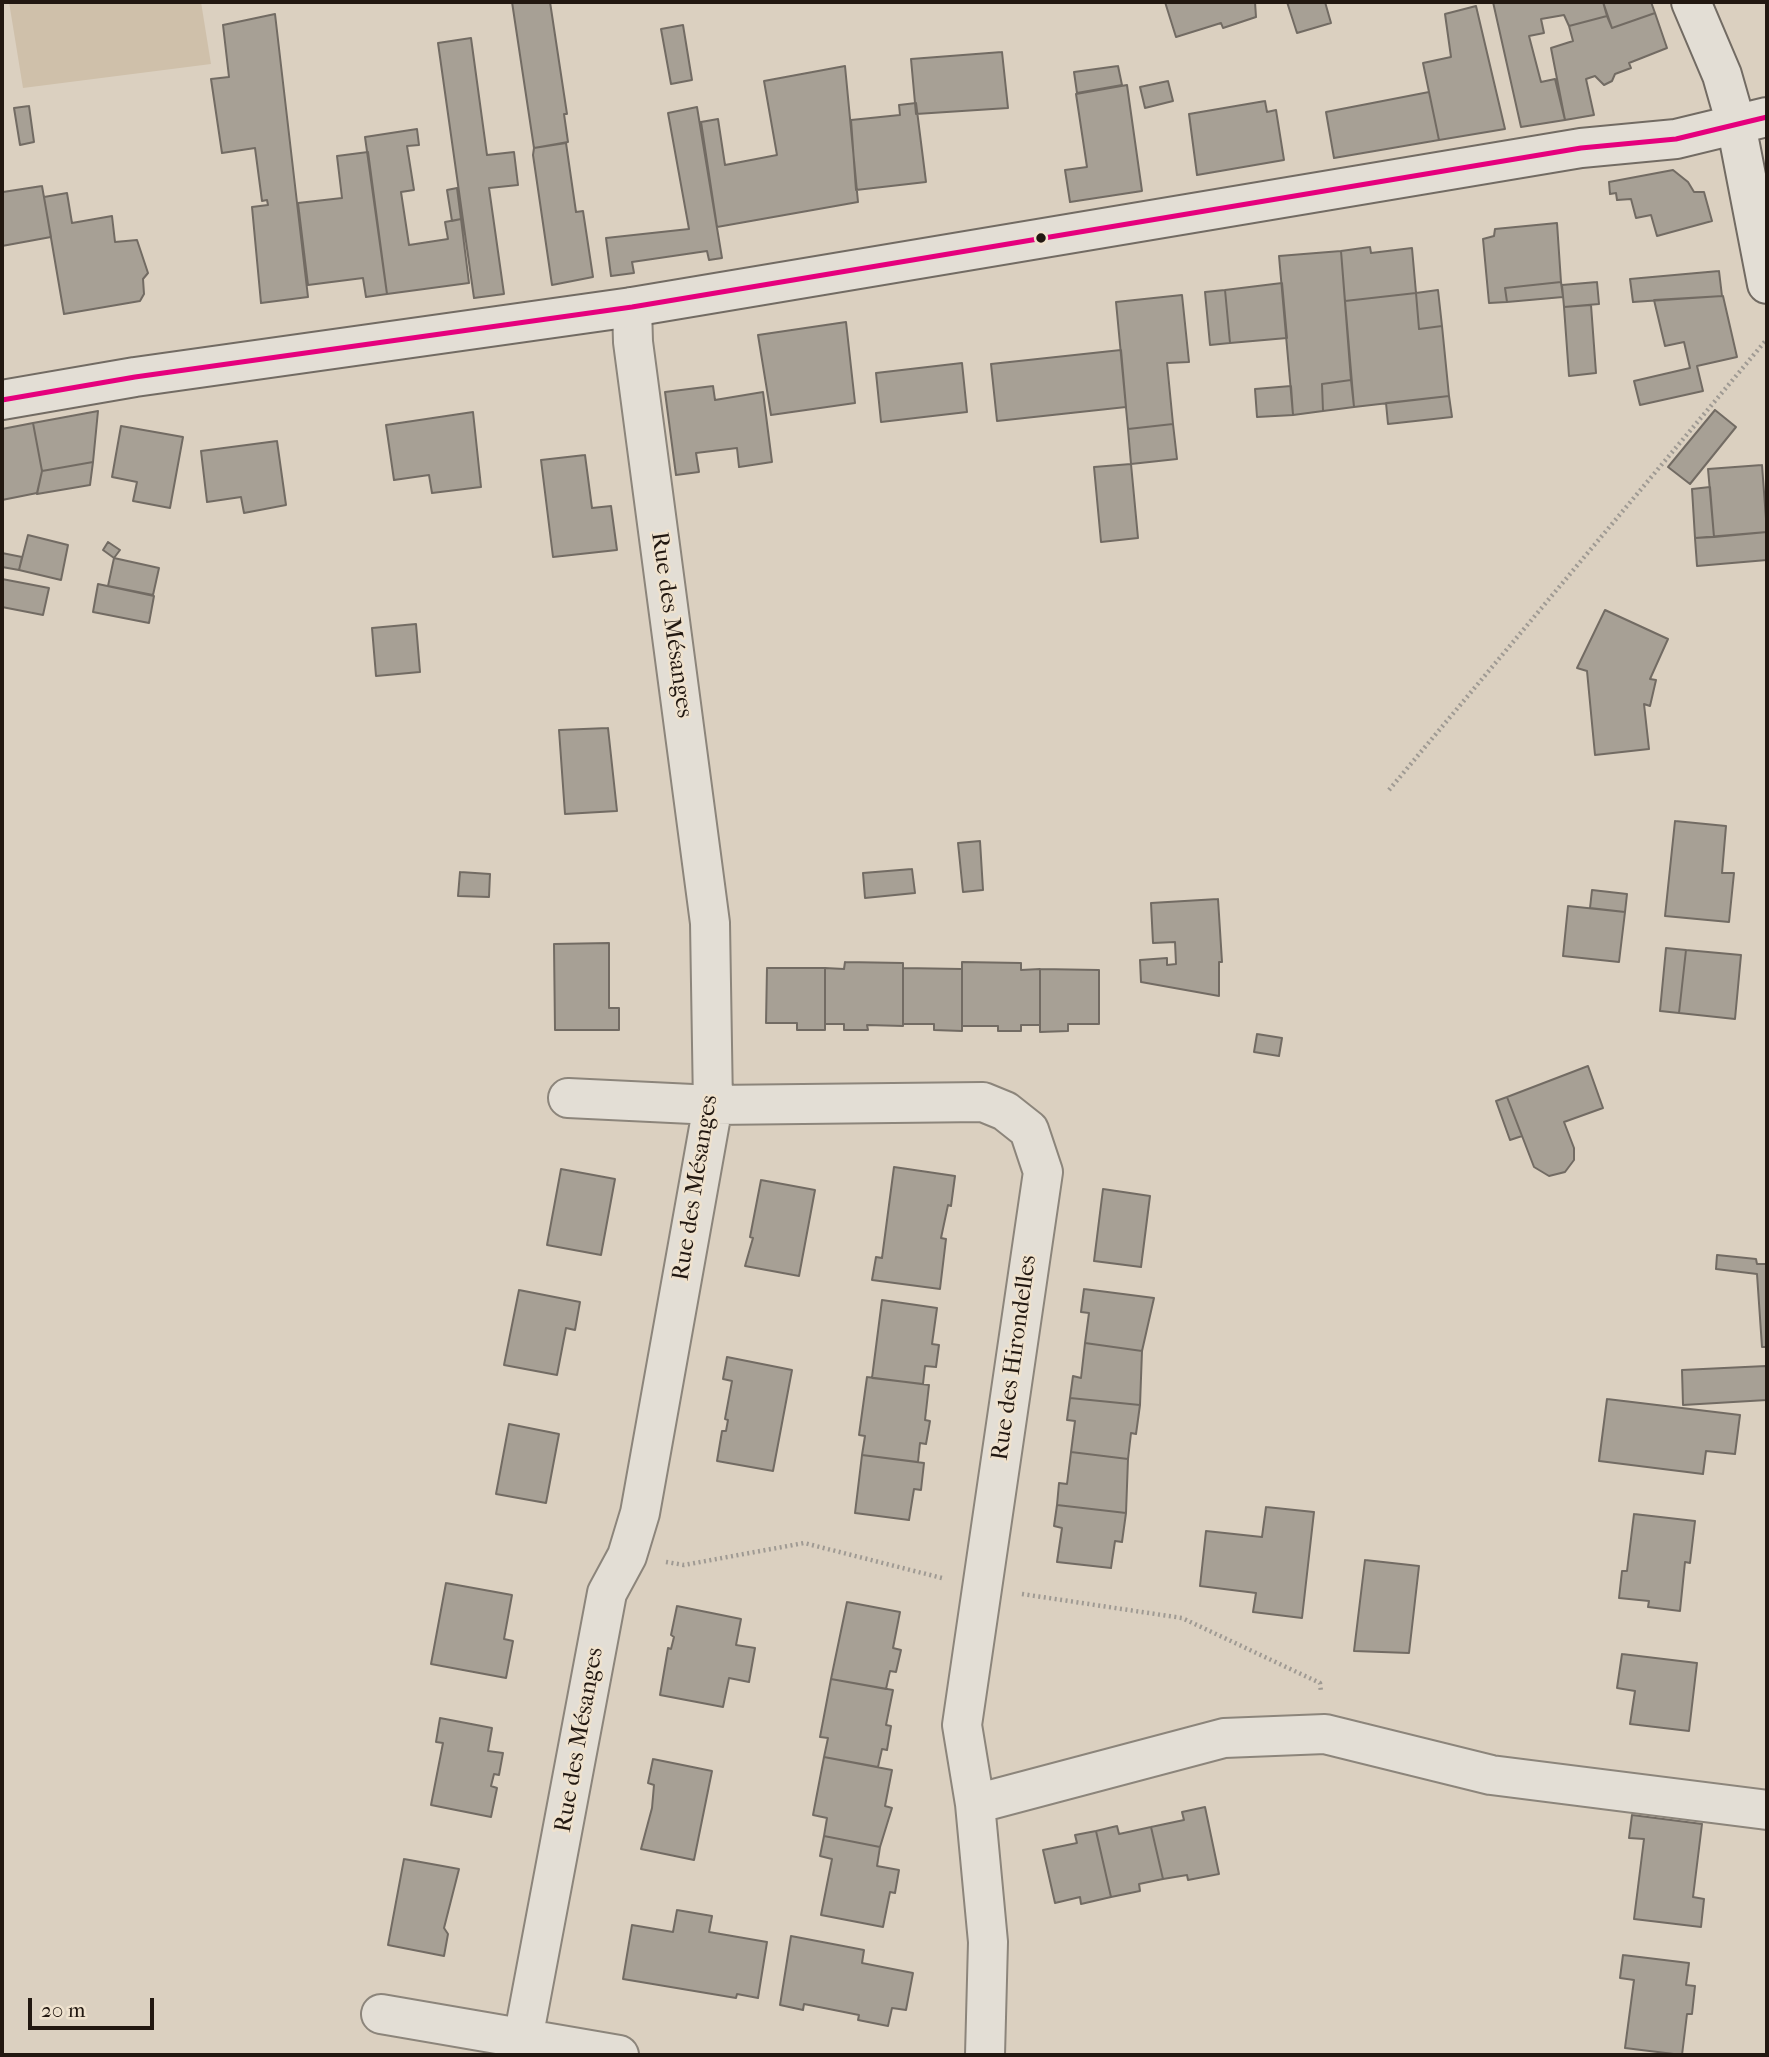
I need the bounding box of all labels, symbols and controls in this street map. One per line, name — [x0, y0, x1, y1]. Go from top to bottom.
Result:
unlabelled marker — [1034, 231, 1048, 245]
street label: Rue des Mésanges — [644, 530, 698, 720]
street label: Rue des Mésanges — [667, 1093, 725, 1283]
street label: Rue des Hirondelles — [986, 1253, 1044, 1463]
street label: Rue des Mésanges — [550, 1645, 610, 1835]
scale bar — [32, 1983, 158, 2027]
text: 20 m — [41, 1998, 85, 2022]

